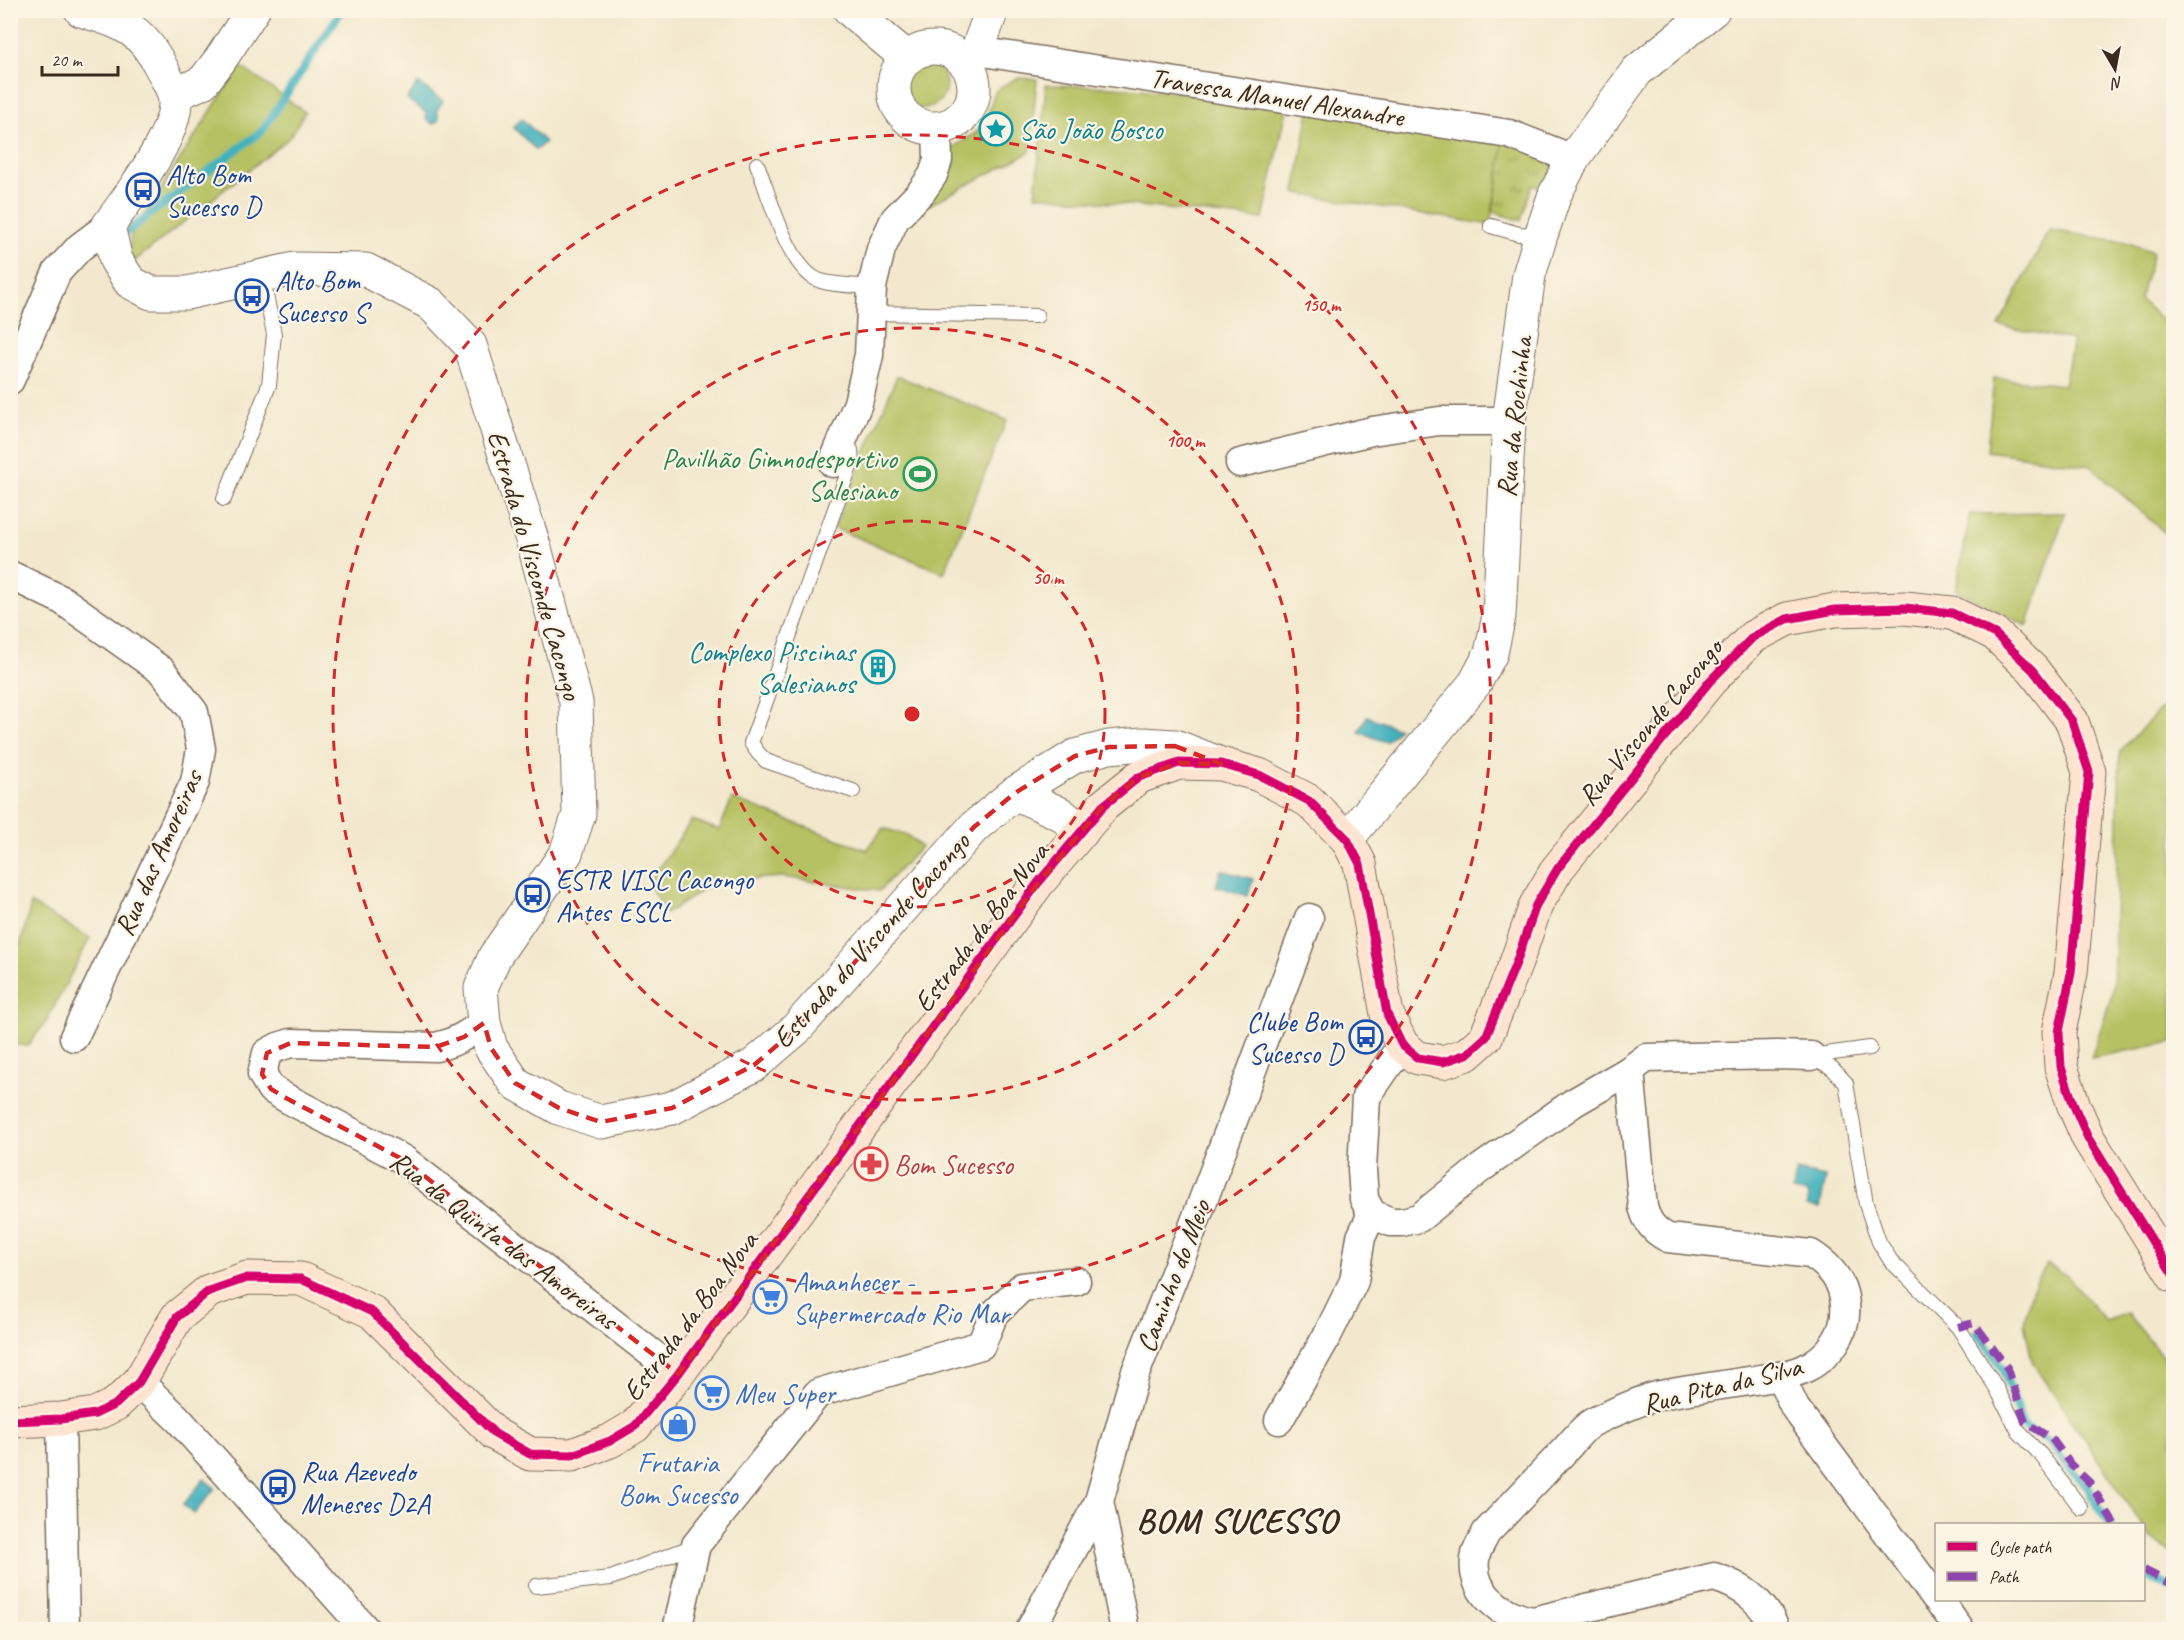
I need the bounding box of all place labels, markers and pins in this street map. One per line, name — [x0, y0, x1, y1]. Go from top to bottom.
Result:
place icon: São João Bosco — [978, 111, 1014, 147]
place label: São João Bosco — [1019, 112, 1165, 147]
place label: Alto Bom Sucesso D — [166, 157, 263, 224]
bus stop icon: Alto Bom Sucesso D — [125, 172, 161, 208]
place label: Alto Bom Sucesso S — [275, 263, 372, 330]
bus stop icon: Alto Bom Sucesso S — [234, 278, 270, 314]
place label: Pavilhão Gimnodesportivo Salesiano — [662, 441, 900, 508]
sports icon: Pavilhão Gimnodesportivo Salesiano — [902, 456, 938, 492]
place label: Complexo Piscinas Salesianos — [688, 634, 857, 701]
building icon: Complexo Piscinas Salesianos — [860, 649, 896, 685]
centre of rings — [902, 704, 922, 724]
place label: ESTR VISC Cacongo Antes ESCL — [556, 862, 755, 929]
bus stop icon: ESTR VISC Cacongo Antes ESCL — [515, 877, 551, 913]
place label: Clube Bom Sucesso D — [1247, 1004, 1346, 1071]
bus stop icon: Clube Bom Sucesso D — [1348, 1019, 1384, 1055]
pharmacy icon: Bom Sucesso — [853, 1146, 889, 1182]
place label: Bom Sucesso — [894, 1147, 1015, 1182]
place label: Amanhecer - Supermercado Rio Mar — [793, 1264, 1012, 1331]
supermarket icon: Amanhecer - Supermercado Rio Mar — [752, 1279, 788, 1315]
supermarket icon: Meu Super — [694, 1375, 730, 1411]
place label: Meu Super — [735, 1376, 837, 1411]
shop icon: Frutaria Bom Sucesso — [660, 1406, 696, 1442]
place label: Frutaria Bom Sucesso — [619, 1445, 740, 1512]
place label: Rua Azevedo Meneses D2A — [301, 1454, 432, 1521]
bus stop icon: Rua Azevedo Meneses D2A — [260, 1469, 296, 1505]

